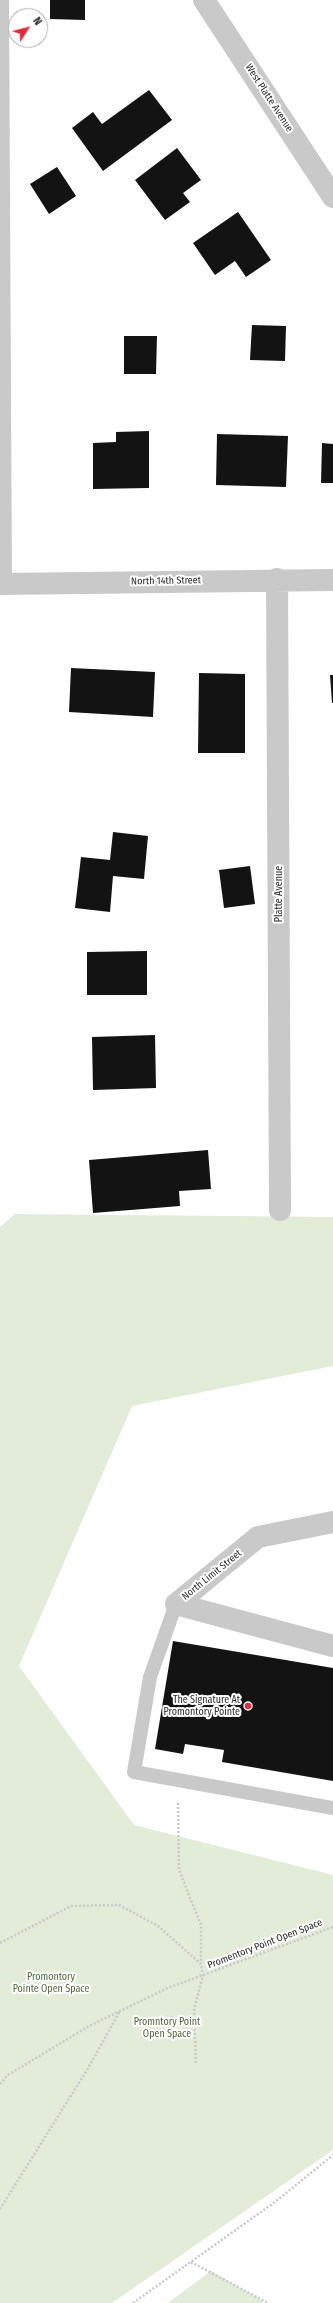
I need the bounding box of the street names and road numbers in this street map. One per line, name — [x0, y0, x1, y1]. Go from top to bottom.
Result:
street label: West Platte Avenue — [243, 62, 295, 134]
street label: North 14th Street — [131, 574, 201, 588]
street label: Platte Avenue — [273, 866, 285, 922]
street label: North Limit Street — [180, 1547, 244, 1603]
street label: Promentory Point Open Space — [206, 1917, 324, 1971]

